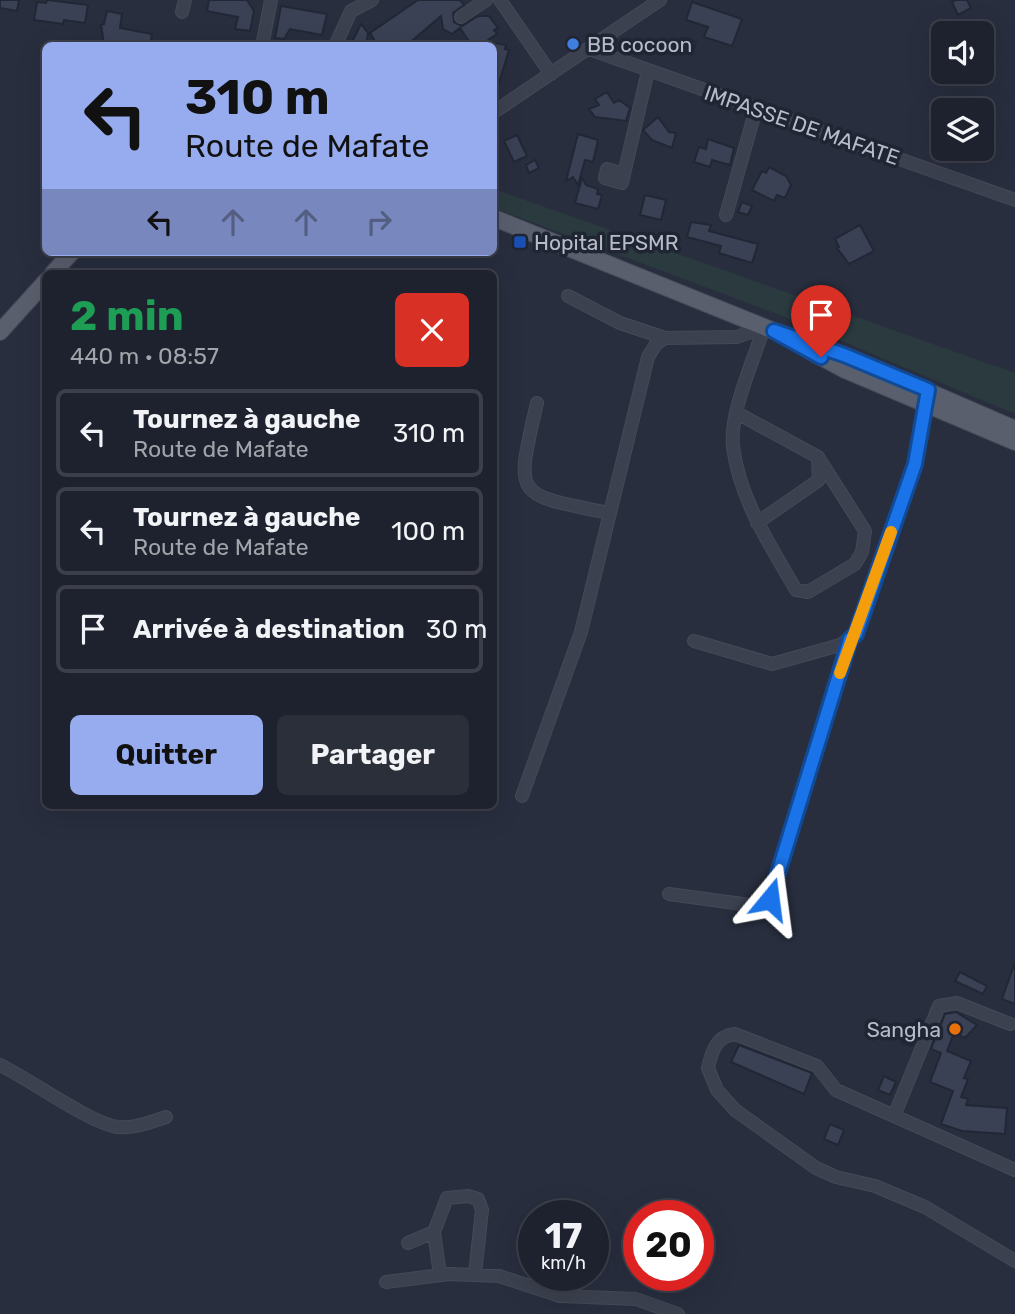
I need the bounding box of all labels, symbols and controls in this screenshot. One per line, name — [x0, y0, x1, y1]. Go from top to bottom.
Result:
map controls — [931, 21, 994, 161]
button: sound — [931, 21, 994, 84]
place label: BB cocoon — [587, 32, 692, 57]
marker: BB cocoon — [565, 36, 581, 52]
text: 310 m — [185, 68, 330, 126]
icon: left — [70, 70, 161, 161]
street label: IMPASSE DE MAFATE — [701, 80, 903, 170]
button: layers — [931, 98, 994, 161]
text: Route de Mafate — [185, 127, 429, 165]
icon: left — [141, 203, 179, 241]
icon: ahead — [214, 203, 252, 241]
icon: ahead — [287, 203, 325, 241]
icon: right — [360, 203, 398, 241]
place label: Hopital EPSMR — [534, 230, 678, 255]
marker: Hopital EPSMR — [512, 234, 528, 250]
pin — [791, 285, 851, 357]
text: 2 min — [70, 291, 184, 341]
button: close — [395, 293, 469, 367]
icon: arrive — [802, 296, 840, 334]
text: 440 m · 08:57 — [70, 342, 219, 370]
text: Tournez à gauche — [133, 404, 361, 435]
icon: left — [74, 414, 112, 452]
text: 310 m — [393, 418, 465, 449]
text: Route de Mafate — [133, 435, 309, 463]
text: Tournez à gauche — [133, 502, 361, 533]
icon: left — [74, 512, 112, 550]
text: 100 m — [391, 516, 465, 547]
text: Route de Mafate — [133, 533, 309, 561]
icon: arrive — [74, 610, 112, 648]
text: Arrivée à destination — [133, 614, 405, 645]
text: 30 m — [426, 614, 487, 645]
button: Quitter — [70, 715, 263, 795]
button: Partager — [277, 715, 469, 795]
position arrow — [733, 862, 807, 936]
place label: Sangha — [867, 1017, 941, 1042]
marker: Sangha — [947, 1021, 963, 1037]
speed limit sign: 20 — [623, 1200, 714, 1291]
text: 17 — [545, 1215, 582, 1257]
text: km/h — [541, 1252, 586, 1274]

